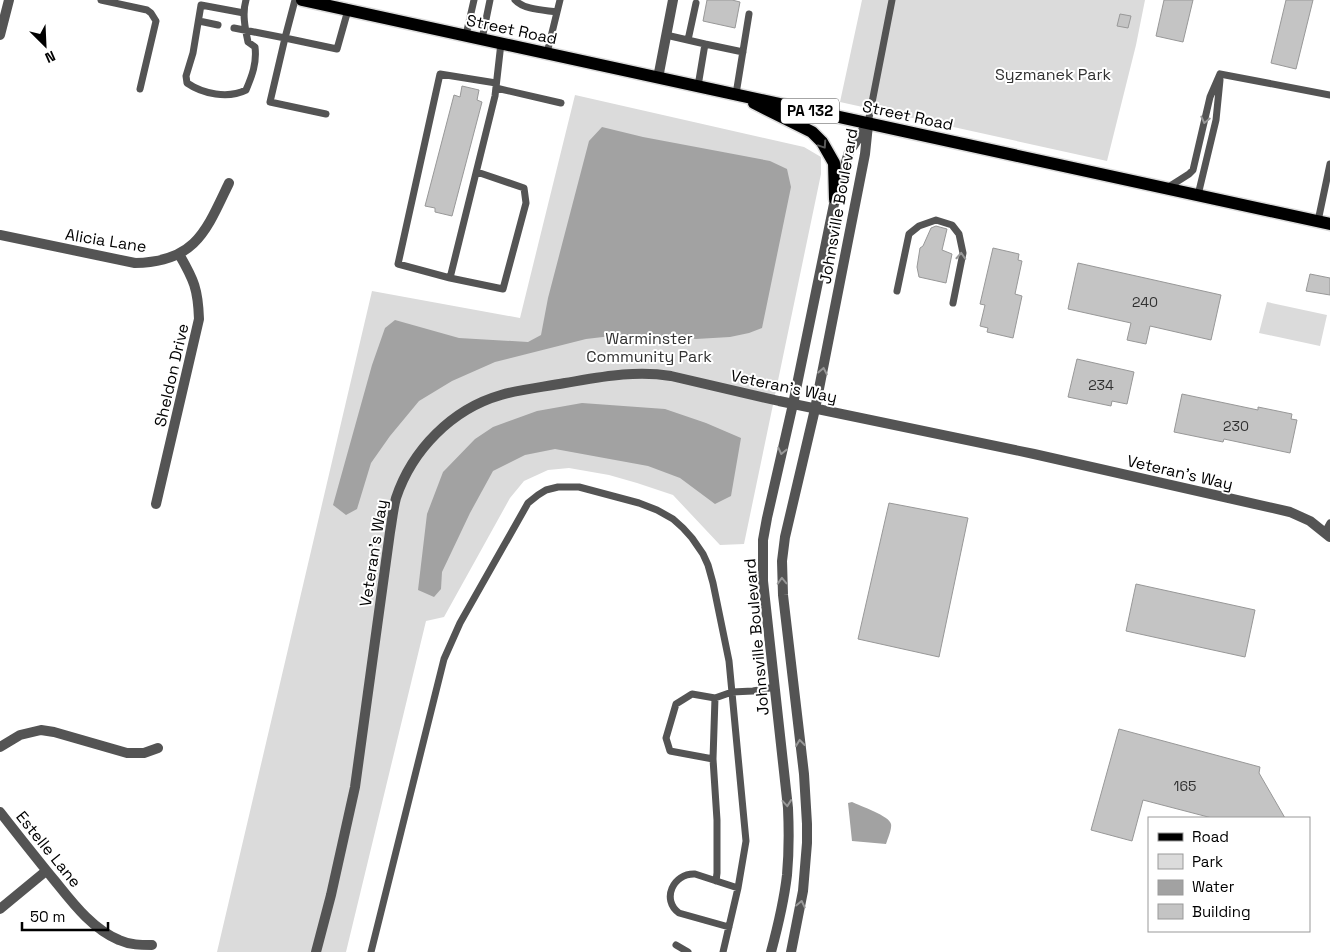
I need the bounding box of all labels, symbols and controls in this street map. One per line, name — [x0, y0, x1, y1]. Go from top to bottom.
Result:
street label: Street Road — [465, 10, 559, 49]
north arrow — [20, 20, 70, 70]
text: N — [42, 47, 58, 67]
park label: Syzmanek Park — [995, 64, 1111, 85]
street label: Street Road — [861, 96, 955, 135]
road number: PA 132 — [781, 98, 839, 124]
one-way arrow — [1200, 115, 1211, 124]
street label: Johnsville Boulevard — [814, 127, 863, 286]
one-way arrow — [817, 139, 826, 149]
street label: Alicia Lane — [64, 224, 148, 257]
one-way arrow — [956, 251, 967, 259]
house number: 240 — [1132, 293, 1158, 311]
street label: Sheldon Drive — [149, 321, 194, 429]
park label: Warminster Community Park — [586, 328, 712, 367]
street label: Veteran's Way — [729, 365, 839, 408]
one-way arrow — [817, 366, 827, 375]
house number: 234 — [1088, 376, 1114, 394]
house number: 230 — [1223, 417, 1249, 435]
one-way arrow — [777, 447, 788, 456]
street label: Veteran's Way — [1125, 450, 1235, 495]
street label: Veteran's Way — [355, 498, 392, 608]
street label: Johnsville Boulevard — [739, 558, 774, 716]
one-way arrow — [777, 577, 788, 585]
one-way arrow — [795, 738, 806, 746]
house number: 165 — [1174, 777, 1196, 795]
one-way arrow — [782, 799, 793, 807]
street label: Estelle Lane — [11, 807, 86, 892]
legend — [1148, 817, 1310, 932]
text: Road — [1192, 827, 1229, 846]
text: Park — [1192, 852, 1223, 871]
text: Water — [1192, 877, 1235, 896]
scale bar — [22, 900, 109, 932]
one-way arrow — [795, 900, 806, 909]
text: Building — [1192, 902, 1251, 921]
text: 50 m — [30, 907, 65, 926]

